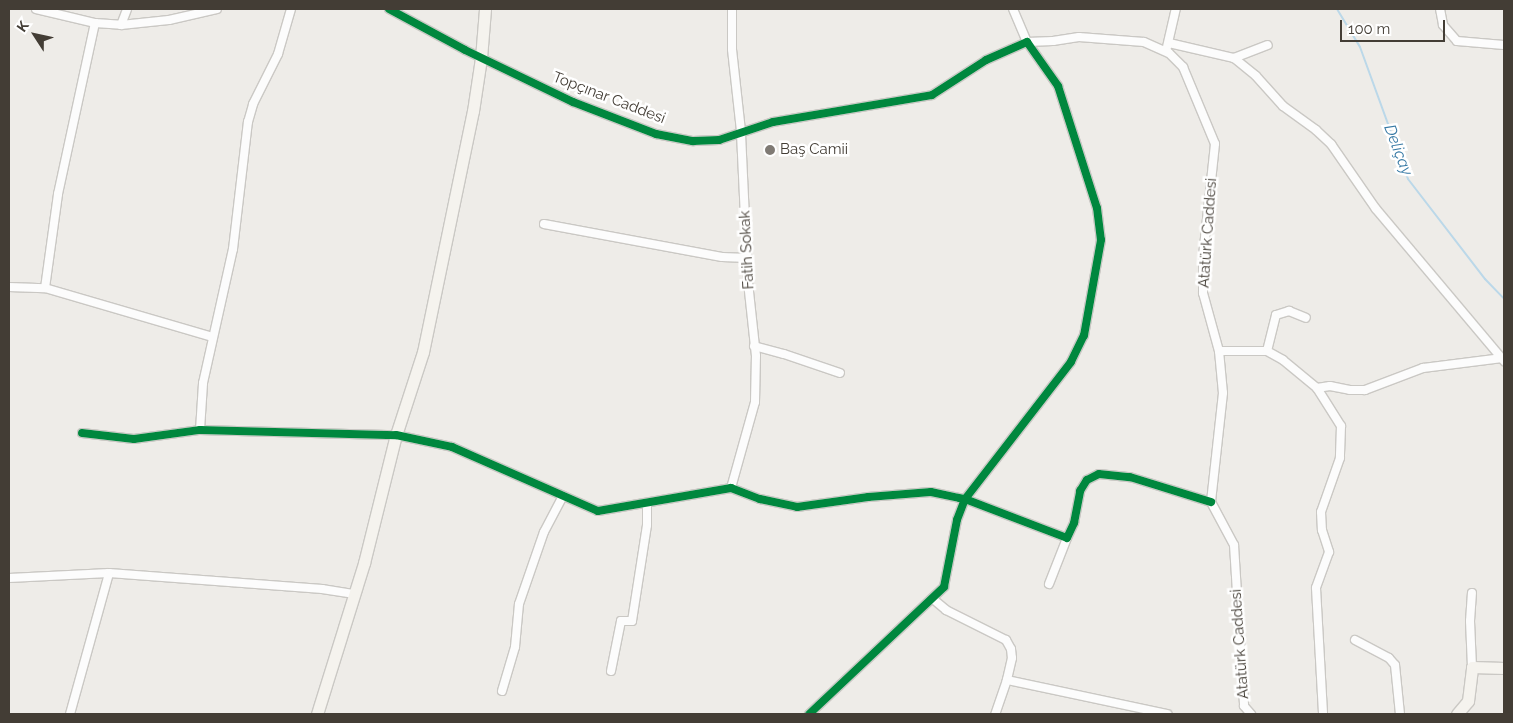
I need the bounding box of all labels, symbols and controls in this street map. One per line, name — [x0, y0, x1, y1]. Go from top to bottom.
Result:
north arrow — [10, 10, 60, 60]
scale bar — [1343, 10, 1448, 42]
text: K — [13, 18, 32, 35]
text: 100 m — [1348, 20, 1390, 38]
street label: Topçınar Caddesi — [550, 68, 668, 128]
water label: Deliçay — [1380, 122, 1416, 178]
place label: Baş Camii — [780, 141, 848, 159]
marker: Baş Camii — [764, 144, 776, 156]
street label: Atatürk Caddesi — [1195, 177, 1221, 289]
street label: Fatih Sokak — [736, 210, 758, 290]
street label: Atatürk Caddesi — [1227, 588, 1253, 700]

